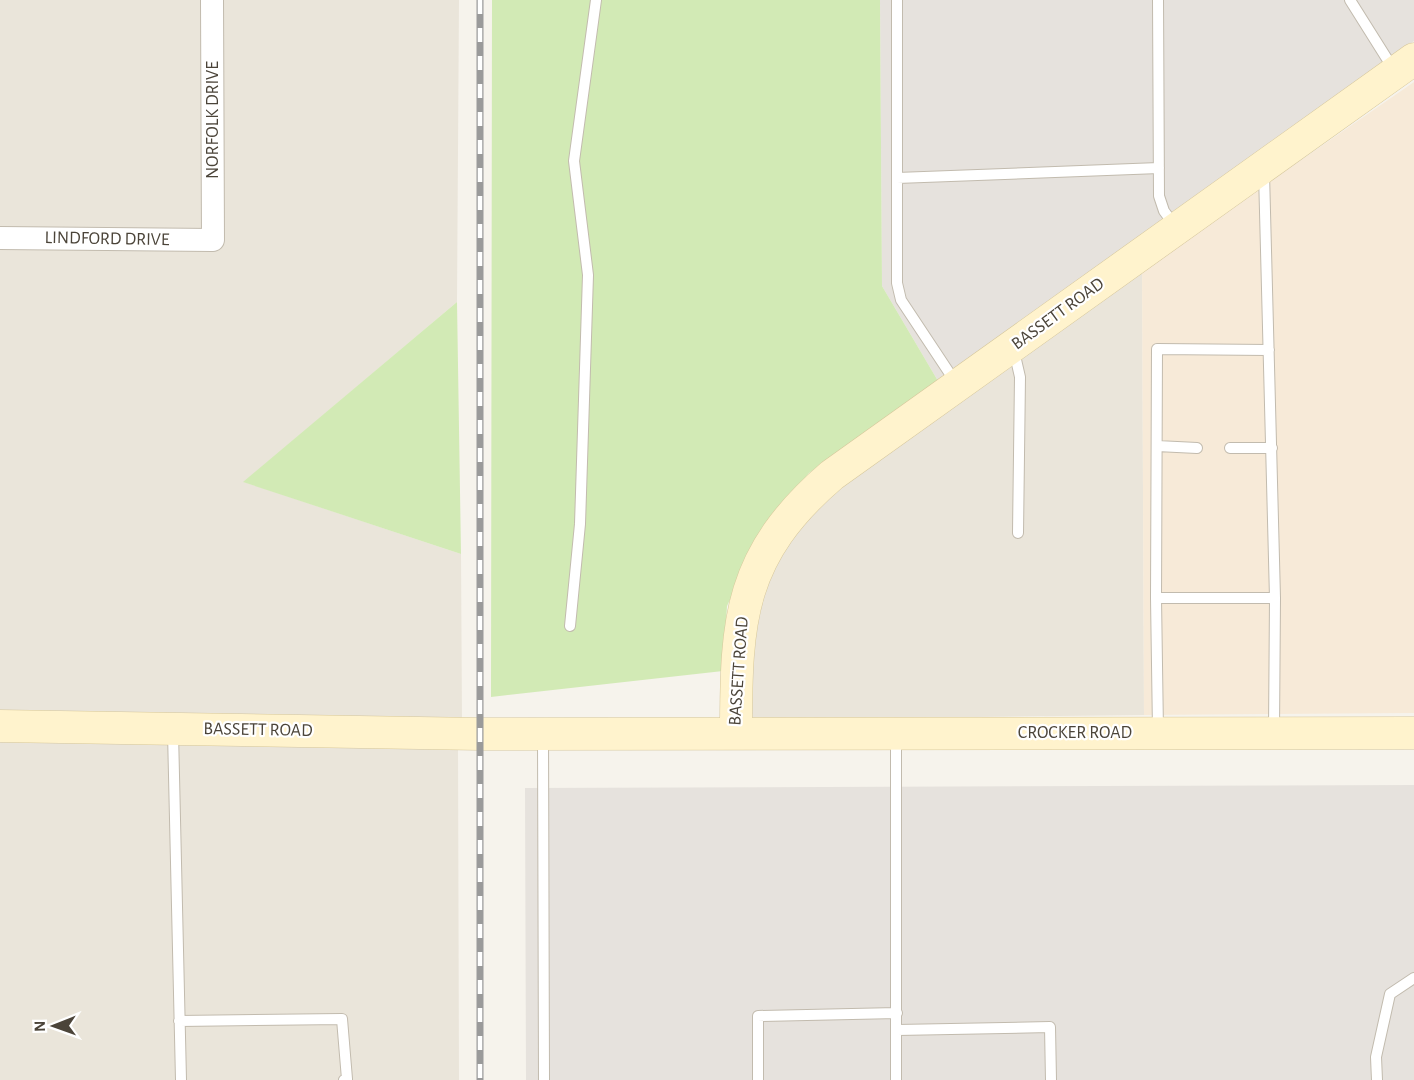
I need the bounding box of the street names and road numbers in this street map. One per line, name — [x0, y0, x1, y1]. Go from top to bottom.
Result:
street label: NORFOLK DRIVE — [204, 61, 222, 179]
street label: LINDFORD DRIVE — [44, 229, 170, 249]
street label: BASSETT ROAD — [1008, 275, 1108, 353]
street label: BASSETT ROAD — [726, 616, 752, 726]
street label: BASSETT ROAD — [203, 720, 313, 740]
street label: CROCKER ROAD — [1018, 724, 1132, 742]

